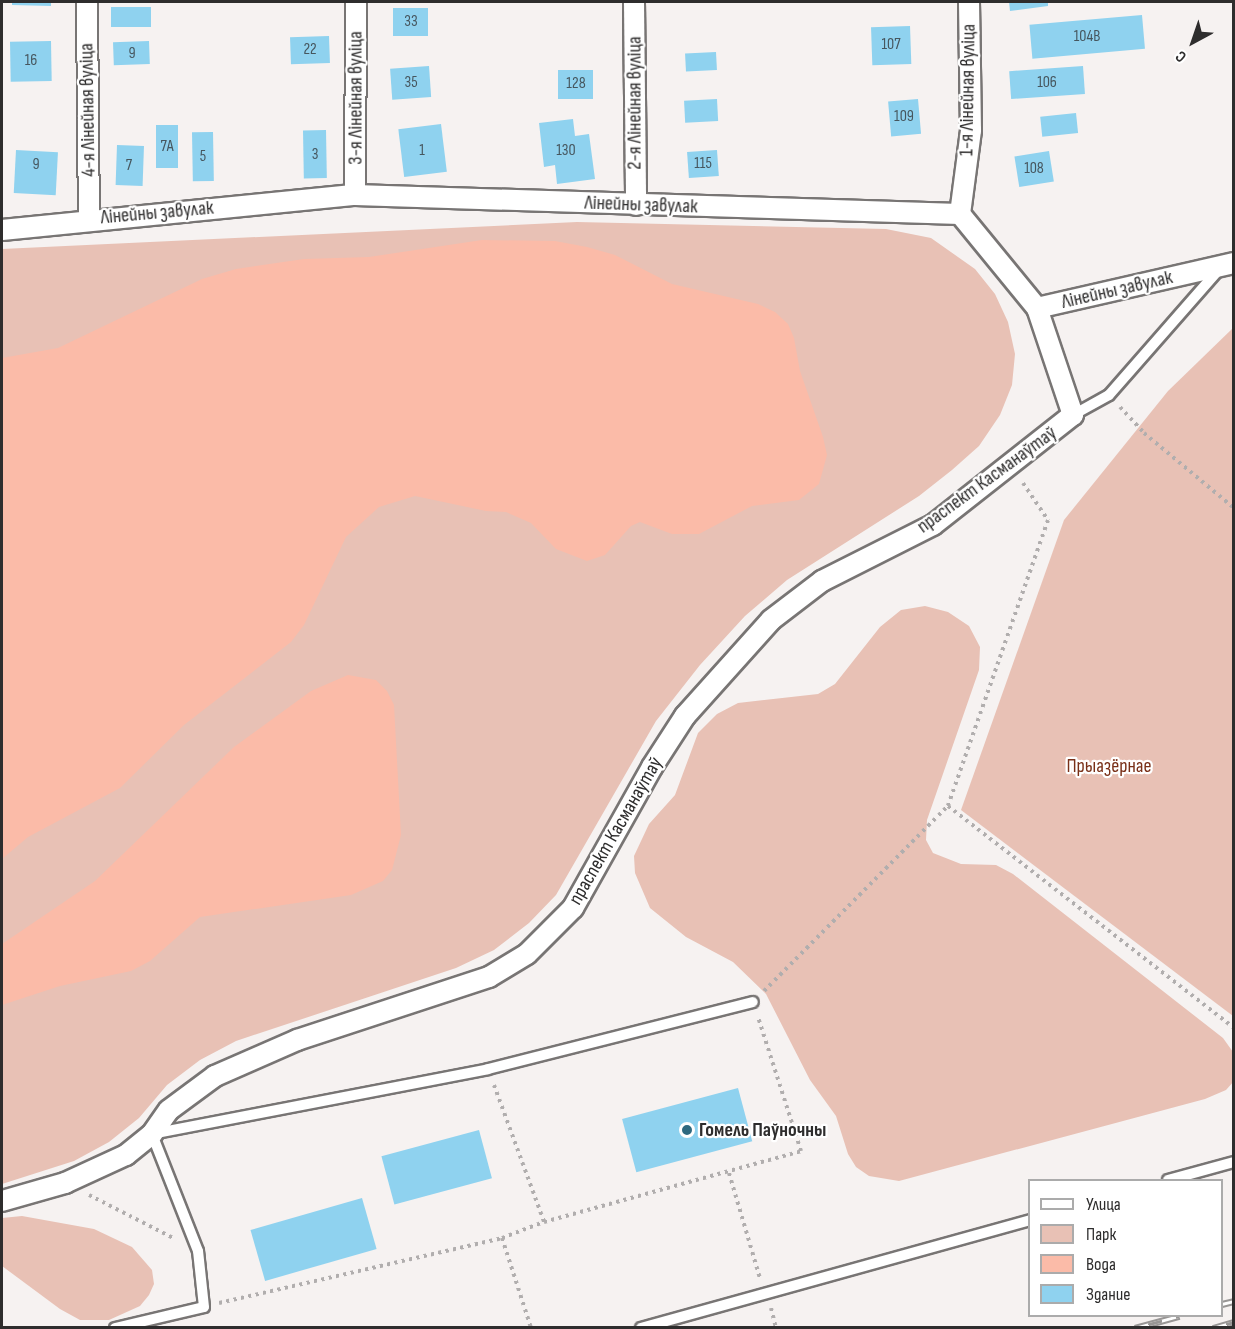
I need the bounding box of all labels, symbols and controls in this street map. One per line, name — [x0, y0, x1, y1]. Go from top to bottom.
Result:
house number: 33 — [404, 12, 418, 32]
north arrow — [1163, 12, 1223, 72]
street label: 1-я Лінейная вуліца — [955, 24, 981, 156]
house number: 104В — [1074, 27, 1100, 47]
street label: 3-я Лінейная вуліца — [344, 31, 368, 165]
house number: 107 — [881, 35, 901, 55]
street label: 2-я Лінейная вуліца — [623, 36, 647, 170]
house number: 22 — [303, 40, 317, 60]
street label: 4-я Лінейная вуліца — [75, 43, 101, 177]
house number: 9 — [128, 44, 136, 64]
text: С — [1172, 46, 1190, 66]
house number: 16 — [25, 51, 37, 71]
house number: 35 — [404, 73, 418, 93]
house number: 106 — [1037, 73, 1057, 93]
house number: 128 — [566, 74, 586, 94]
house number: 109 — [894, 107, 914, 127]
house number: 7А — [161, 137, 173, 157]
house number: 1 — [419, 141, 425, 161]
house number: 130 — [556, 141, 576, 161]
house number: 3 — [312, 145, 318, 165]
house number: 5 — [200, 147, 206, 167]
house number: 115 — [694, 154, 712, 174]
house number: 9 — [32, 155, 40, 175]
house number: 7 — [126, 156, 132, 176]
house number: 108 — [1024, 159, 1044, 179]
street label: Лінейны завулак — [584, 191, 698, 219]
street label: Лінейны завулак — [100, 196, 214, 230]
street label: Лінейны завулак — [1059, 266, 1175, 314]
street label: праспект Касманаўтаў — [913, 421, 1061, 539]
street label: праспект Касманаўтаў — [564, 753, 668, 909]
park label: Прыазёрнае — [1066, 754, 1152, 778]
place label: Гомель Паўночны — [699, 1118, 826, 1142]
marker: Гомель Паўночны — [680, 1123, 694, 1137]
legend — [1028, 1179, 1223, 1317]
text: Улица — [1086, 1194, 1121, 1215]
text: Парк — [1086, 1224, 1116, 1245]
text: Вода — [1086, 1254, 1116, 1275]
text: Здание — [1086, 1284, 1131, 1305]

